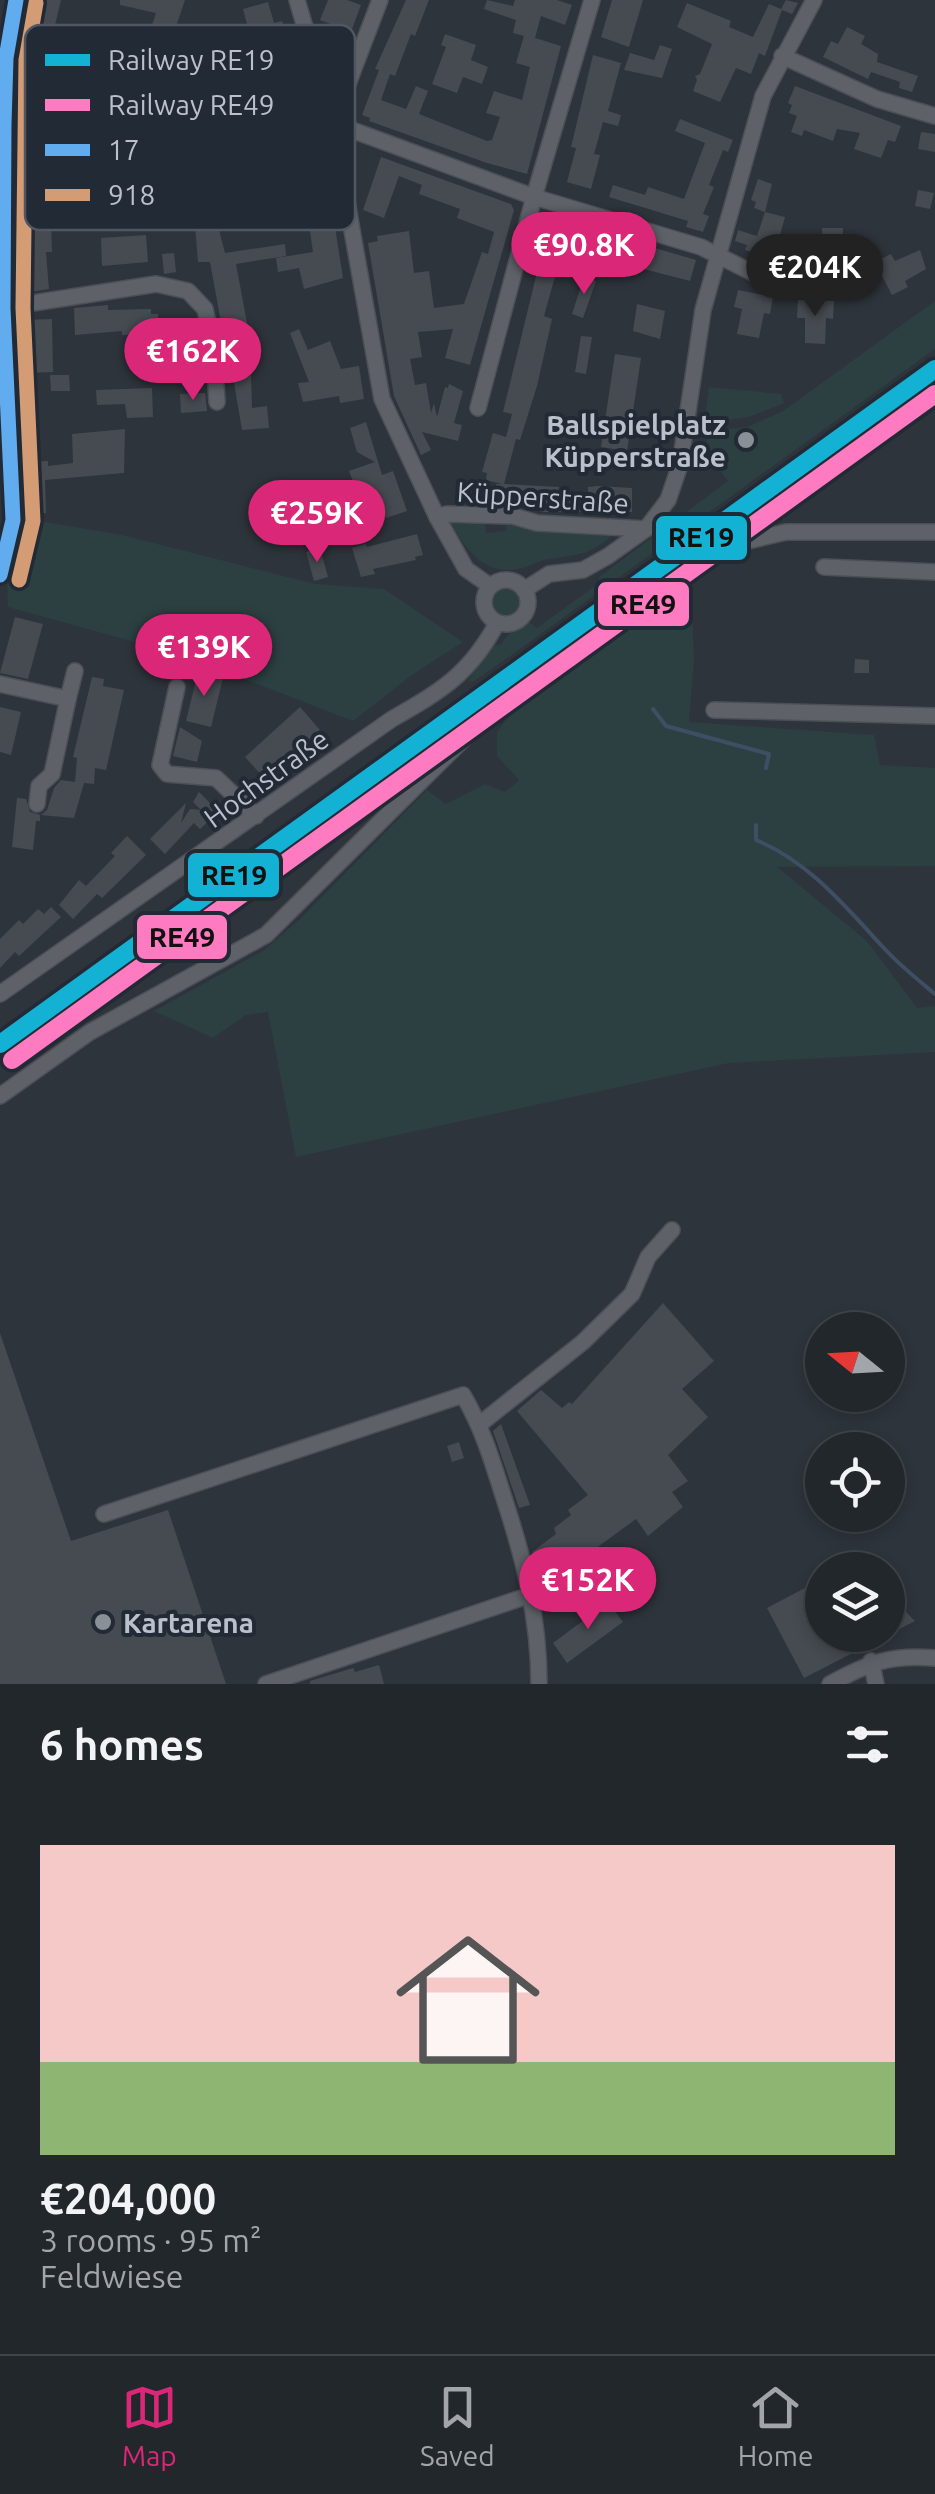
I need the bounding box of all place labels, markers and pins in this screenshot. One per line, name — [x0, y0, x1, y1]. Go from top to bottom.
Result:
pin: €90.8K — [503, 212, 665, 297]
pin: €204K — [745, 234, 885, 319]
pin: €162K — [123, 318, 263, 403]
place label: Ballspielplatz Küpperstraße — [545, 409, 726, 472]
marker: Ballspielplatz Küpperstraße — [735, 429, 757, 451]
pin: €259K — [247, 480, 387, 565]
pin: €139K — [134, 614, 274, 699]
pin: €152K — [518, 1547, 658, 1632]
place label: Kartarena — [123, 1607, 254, 1638]
marker: Kartarena — [92, 1611, 114, 1633]

